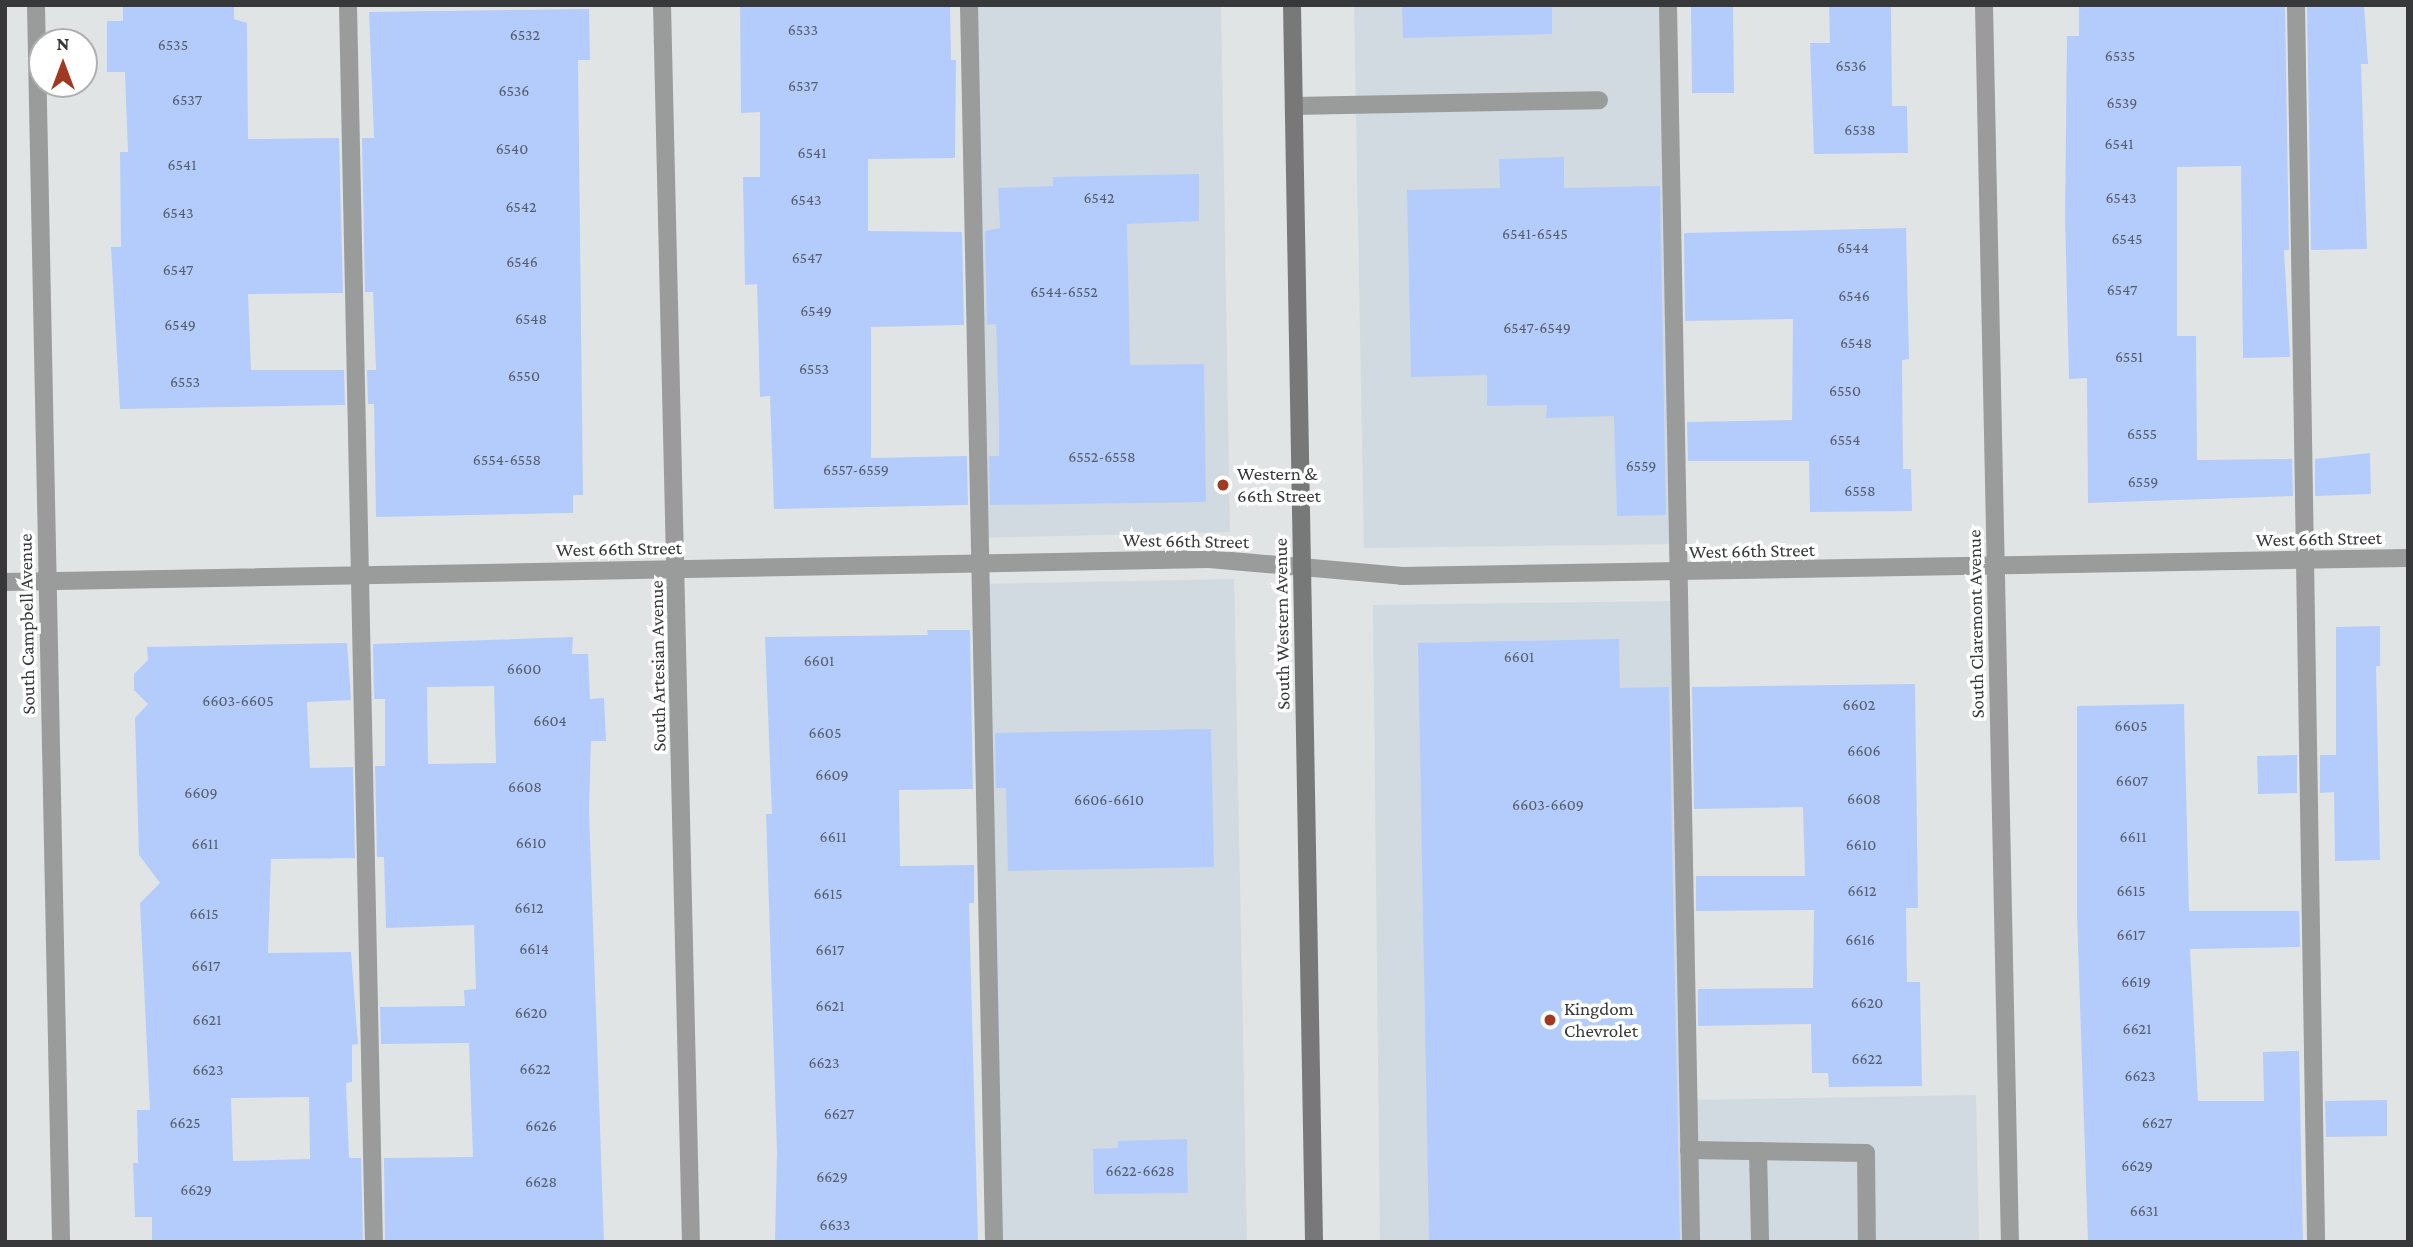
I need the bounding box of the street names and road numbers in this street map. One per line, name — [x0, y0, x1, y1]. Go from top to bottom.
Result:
street label: West 66th Street — [2256, 527, 2382, 551]
street label: West 66th Street — [1123, 529, 1249, 553]
street label: South Claremont Avenue — [1963, 529, 1989, 719]
street label: South Campbell Avenue — [14, 533, 40, 715]
street label: West 66th Street — [556, 537, 682, 561]
street label: South Western Avenue — [1269, 538, 1295, 710]
street label: West 66th Street — [1689, 539, 1815, 563]
street label: South Artesian Avenue — [645, 580, 671, 752]

